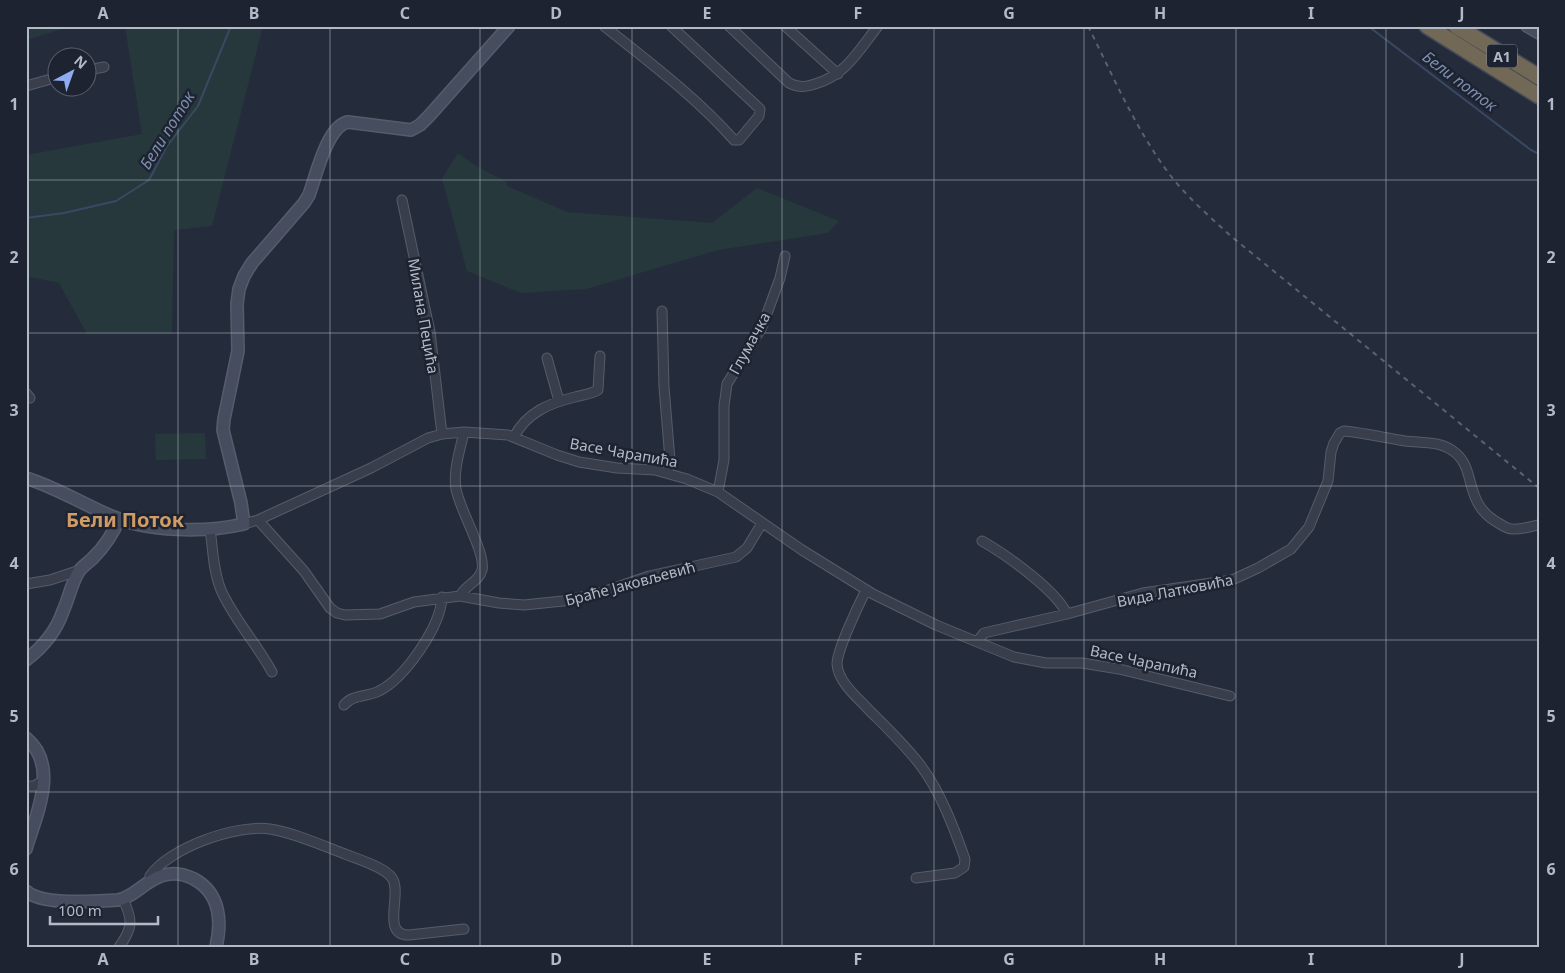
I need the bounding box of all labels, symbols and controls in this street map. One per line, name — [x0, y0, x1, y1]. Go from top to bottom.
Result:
text: A — [97, 2, 109, 24]
text: B — [249, 2, 259, 24]
text: C — [400, 2, 410, 24]
text: D — [550, 2, 562, 24]
text: E — [703, 2, 712, 24]
text: F — [854, 2, 862, 24]
text: G — [1003, 2, 1015, 24]
text: H — [1154, 2, 1166, 24]
text: I — [1308, 2, 1314, 24]
text: J — [1457, 2, 1465, 24]
road number: A1 — [1487, 44, 1517, 68]
water label: Бели поток — [1418, 46, 1502, 117]
north arrow — [48, 48, 98, 98]
text: N — [70, 51, 91, 73]
water label: Бели поток — [134, 86, 200, 173]
text: 1 — [9, 93, 19, 115]
text: 1 — [1546, 93, 1556, 115]
text: 2 — [9, 246, 19, 268]
text: 2 — [1546, 246, 1556, 268]
street label: Милана Пецића — [404, 257, 444, 375]
street label: Глумачка — [724, 308, 774, 378]
text: 3 — [9, 399, 19, 421]
text: 3 — [1546, 399, 1556, 421]
street label: Васе Чарапића — [568, 433, 680, 471]
district label: Бели Поток — [66, 506, 185, 533]
text: 4 — [9, 552, 19, 574]
text: 4 — [1546, 552, 1556, 574]
street label: Браће Јаковљевић — [563, 556, 697, 610]
street label: Вида Латковића — [1115, 569, 1235, 611]
street label: Васе Чарапића — [1088, 640, 1200, 682]
text: 5 — [9, 705, 19, 727]
text: 5 — [1546, 705, 1556, 727]
text: 6 — [9, 858, 19, 880]
text: 6 — [1546, 858, 1556, 880]
scale bar — [50, 893, 158, 925]
text: 100 m — [58, 900, 102, 920]
text: A — [97, 948, 109, 970]
text: B — [249, 948, 259, 970]
text: C — [400, 948, 410, 970]
text: D — [550, 948, 562, 970]
text: E — [703, 948, 712, 970]
text: F — [854, 948, 862, 970]
text: G — [1003, 948, 1015, 970]
text: H — [1154, 948, 1166, 970]
text: I — [1308, 948, 1314, 970]
text: J — [1457, 948, 1465, 970]

